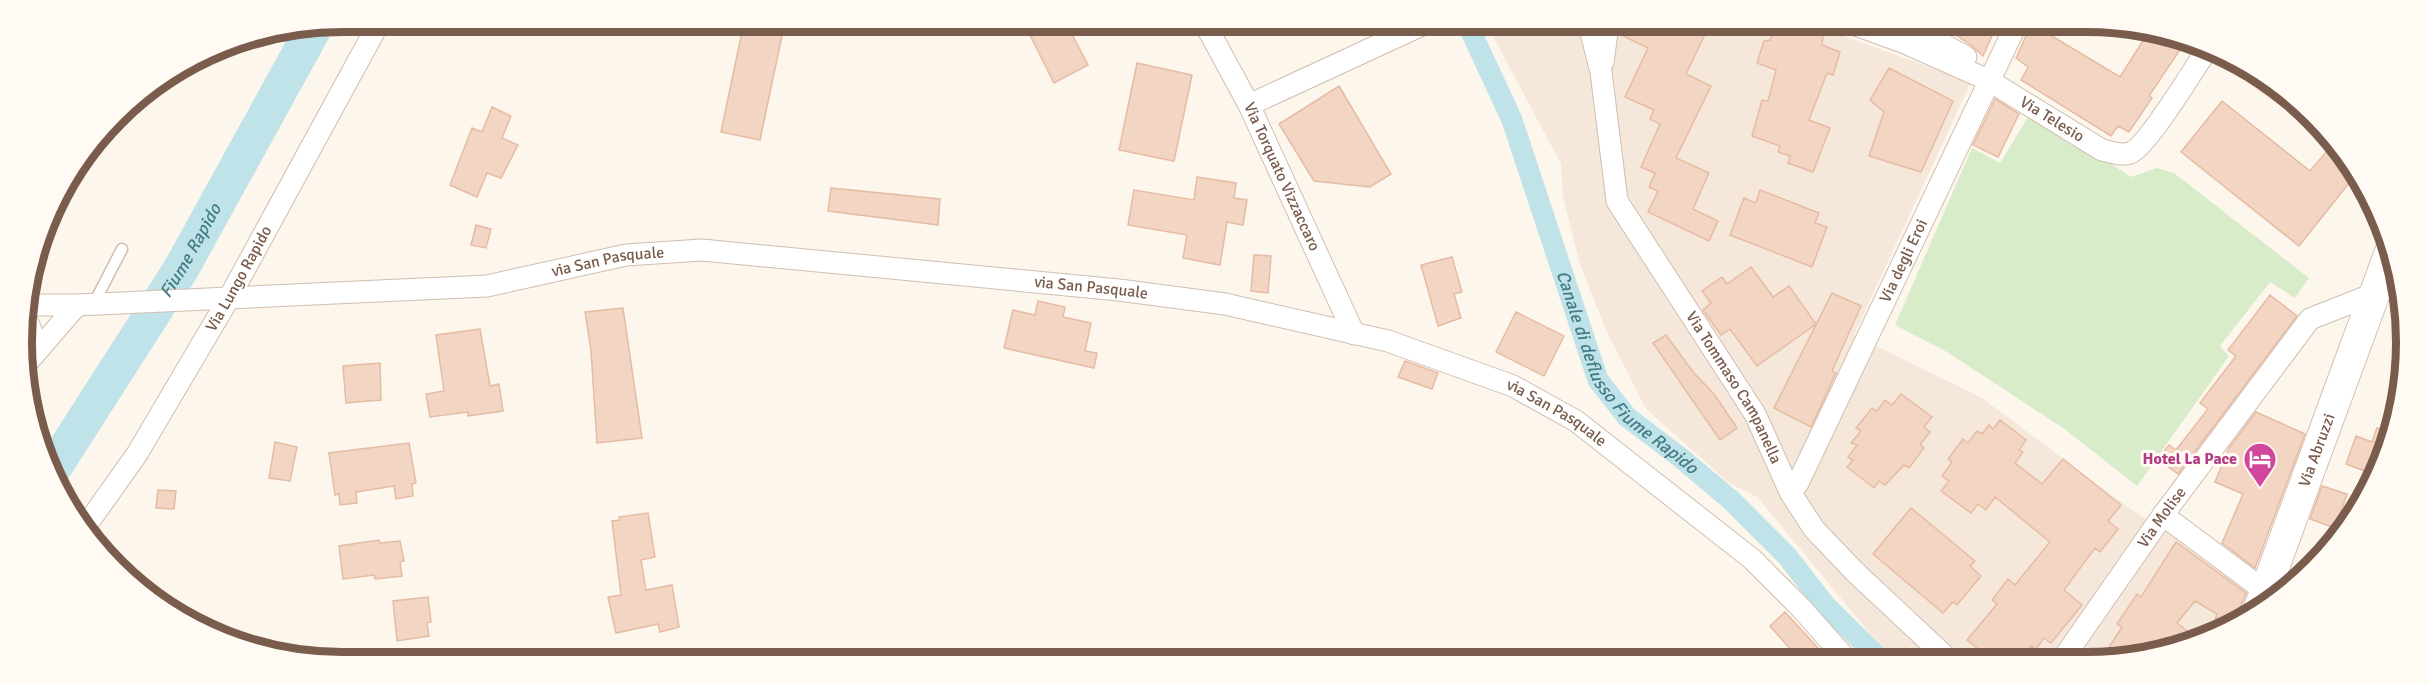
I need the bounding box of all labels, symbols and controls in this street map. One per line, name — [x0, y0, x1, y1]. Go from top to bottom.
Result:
street label: Via Telesio — [2016, 92, 2088, 147]
street label: Via Torquato Vizzaccaro — [1239, 99, 1325, 254]
water label: Fiume Rapido — [155, 198, 227, 302]
street label: Via degli Eroi — [1875, 216, 1932, 306]
street label: Via Lungo Rapido — [201, 222, 276, 335]
street label: via San Pasquale — [550, 243, 665, 281]
water label: Canale di deflusso Fiume Rapido — [1552, 268, 1704, 480]
street label: via San Pasquale — [1033, 272, 1149, 304]
street label: Via Tommaso Campanella — [1681, 308, 1786, 467]
street label: via San Pasquale — [1504, 375, 1611, 451]
street label: Via Abruzzi — [2294, 411, 2340, 490]
hotel icon: Hotel La Pace — [2242, 441, 2278, 488]
place label: Hotel La Pace — [2143, 449, 2237, 469]
street label: Via Molise — [2133, 483, 2191, 552]

